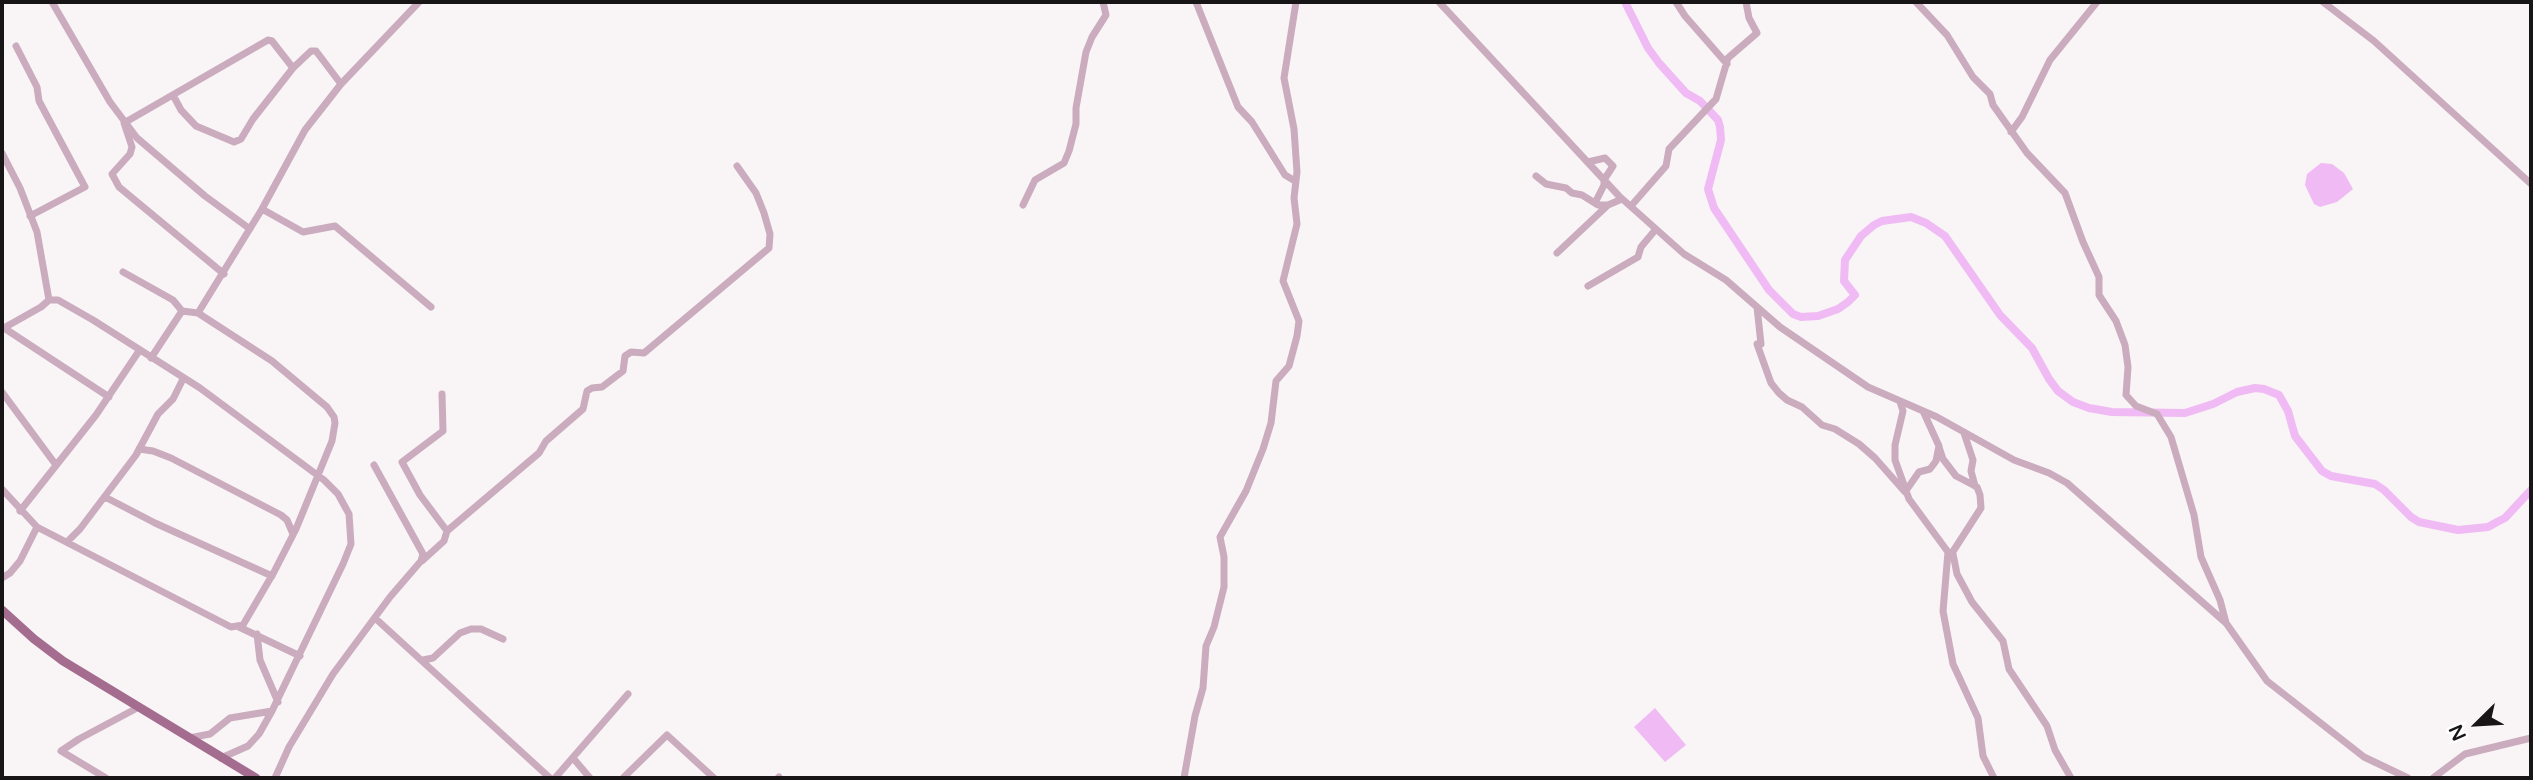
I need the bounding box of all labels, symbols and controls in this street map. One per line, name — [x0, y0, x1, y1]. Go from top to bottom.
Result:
north arrow — [2442, 689, 2512, 759]
text: N — [2445, 721, 2471, 744]

